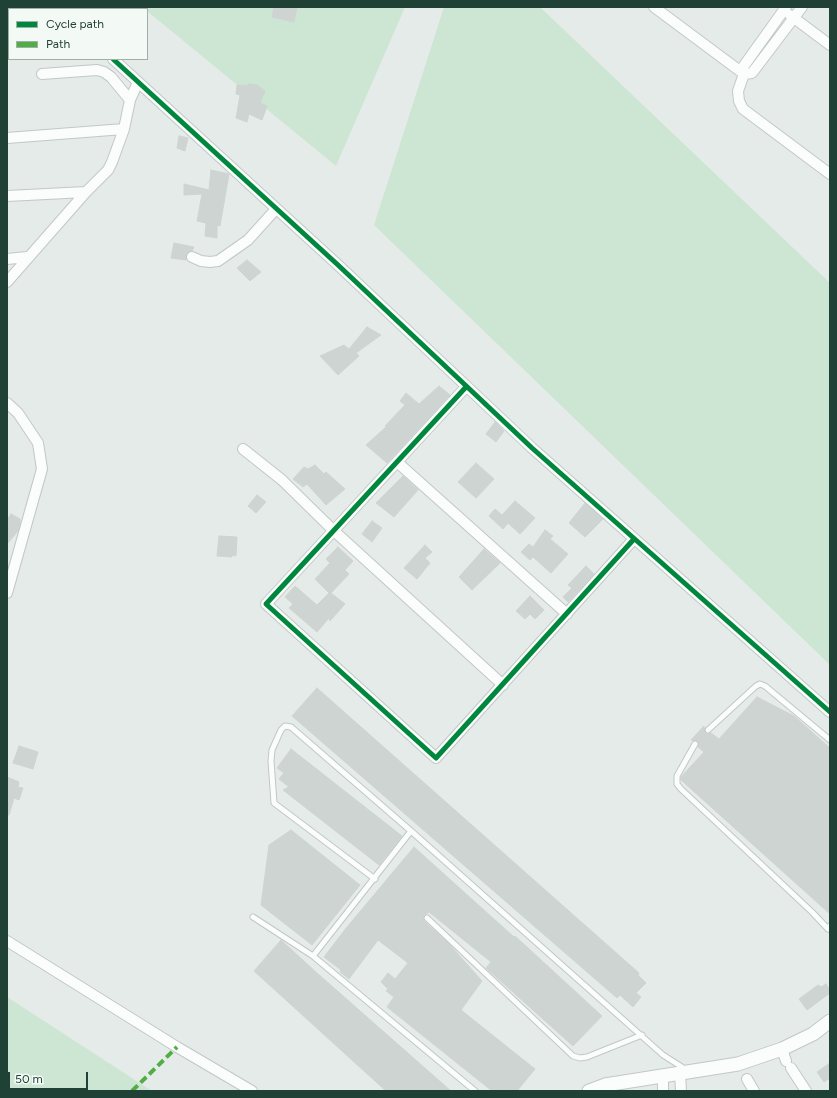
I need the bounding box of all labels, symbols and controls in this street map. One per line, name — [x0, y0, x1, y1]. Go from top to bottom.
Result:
legend — [8, 8, 148, 60]
text: Cycle path — [46, 17, 104, 31]
text: Path — [46, 37, 70, 51]
scale bar — [10, 1064, 90, 1090]
text: 50 m — [15, 1072, 43, 1086]

